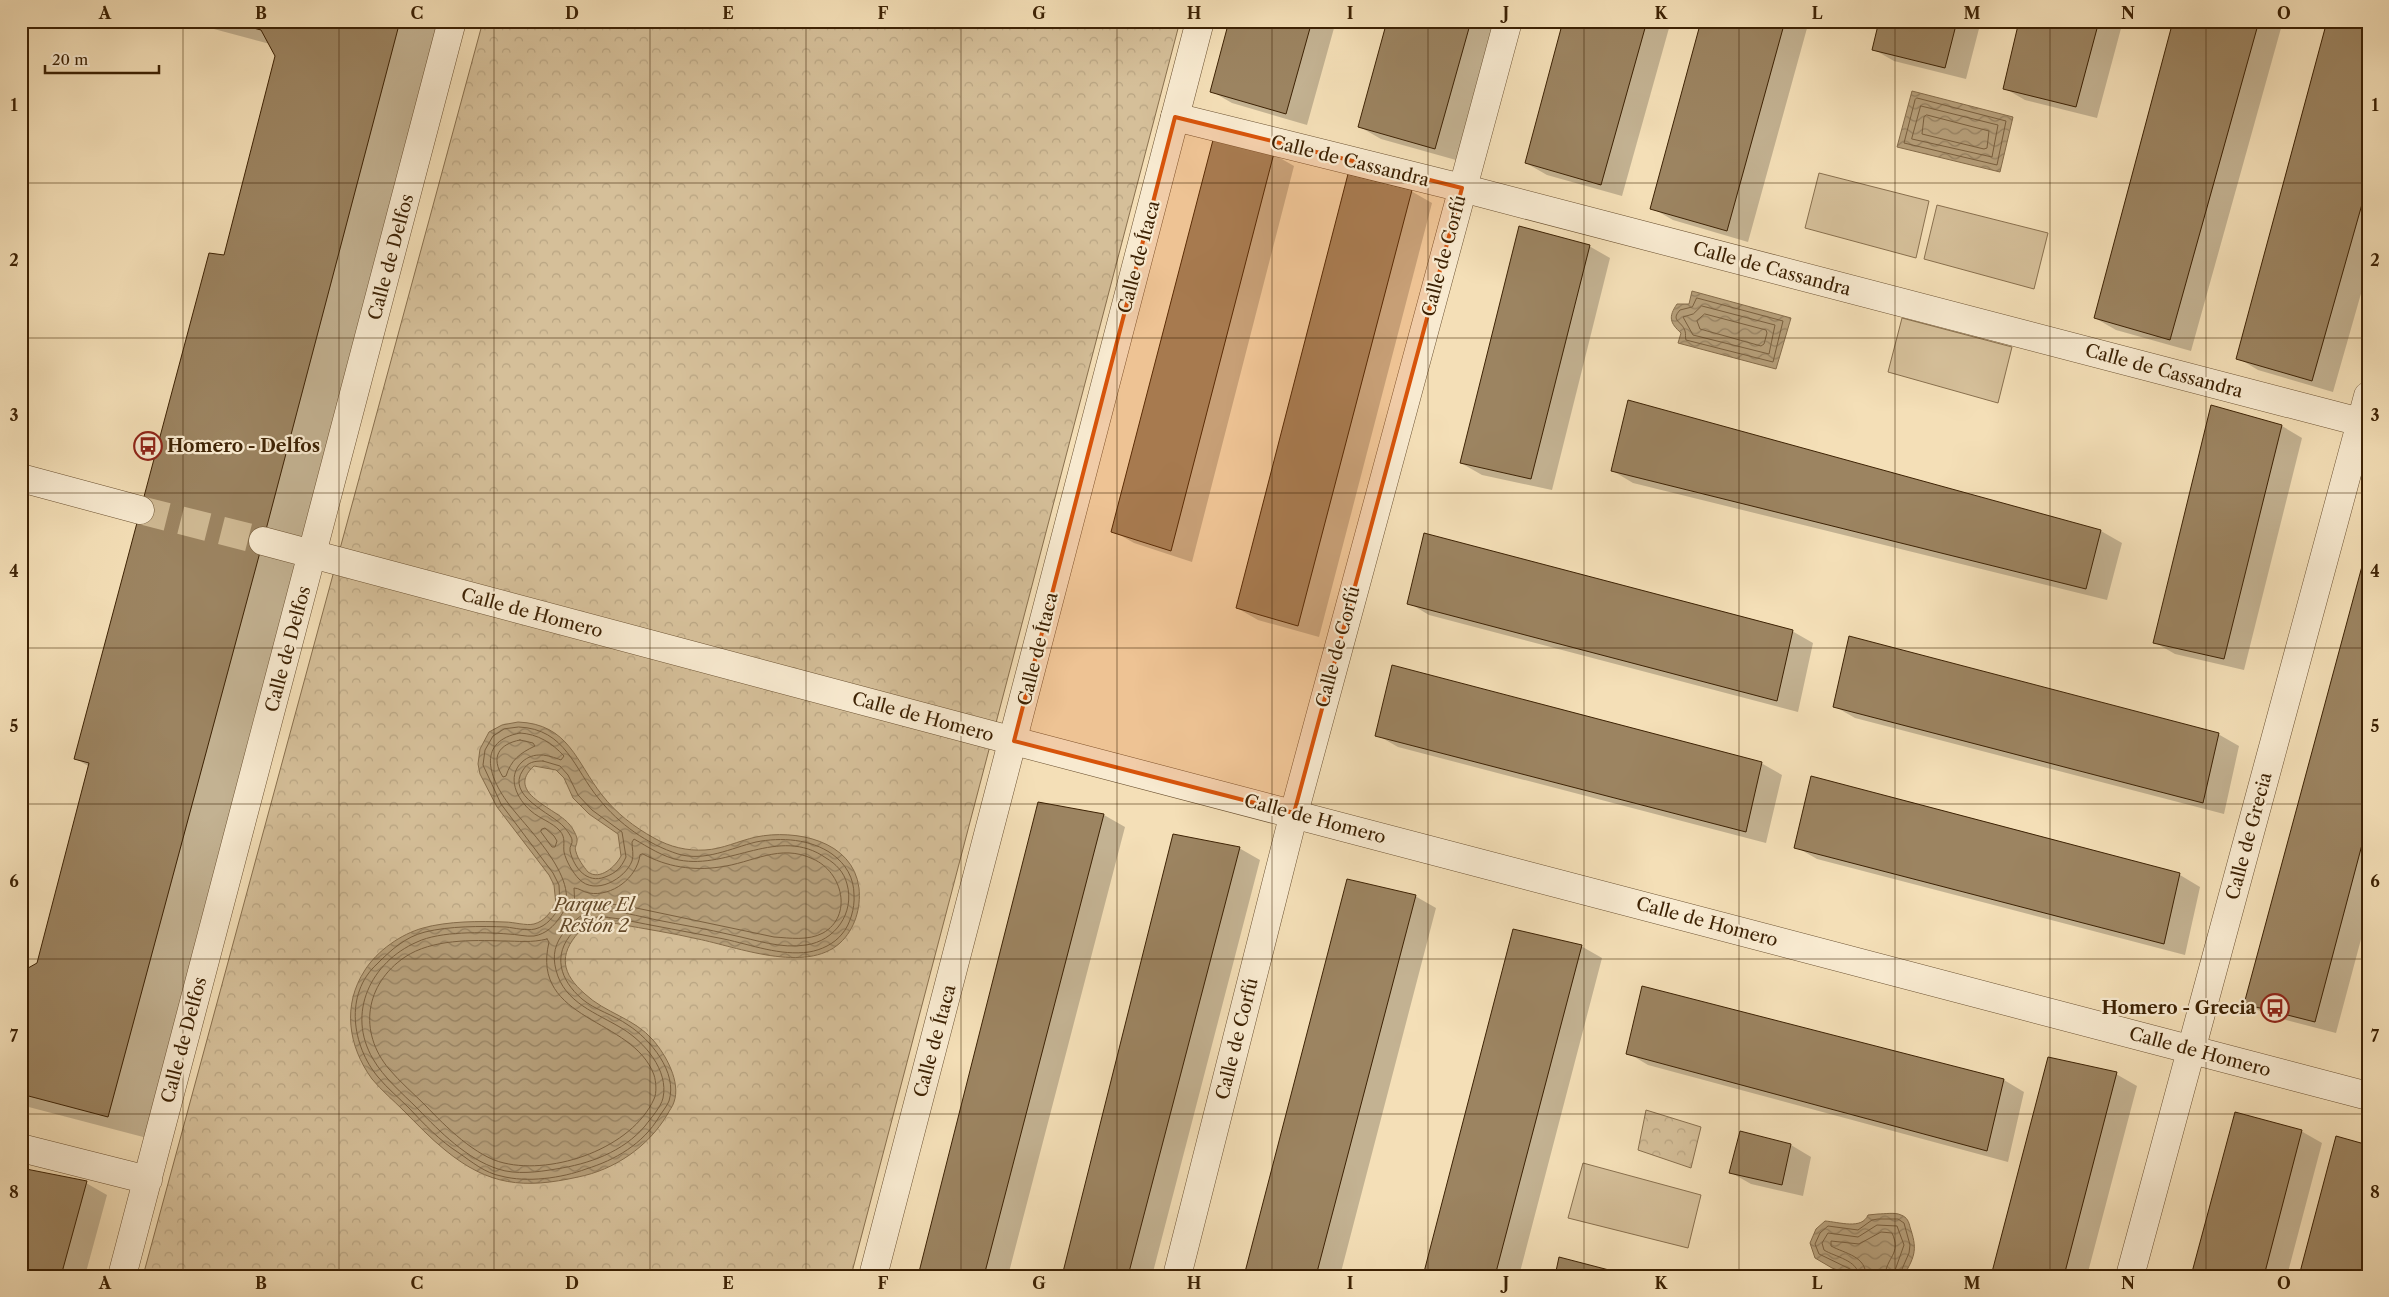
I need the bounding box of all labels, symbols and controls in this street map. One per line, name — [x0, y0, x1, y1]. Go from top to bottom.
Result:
text: A — [98, 3, 112, 23]
text: B — [255, 3, 267, 23]
text: C — [411, 3, 423, 23]
text: D — [565, 3, 579, 23]
text: E — [722, 3, 734, 23]
text: F — [878, 3, 889, 23]
text: G — [1032, 3, 1046, 23]
text: H — [1187, 3, 1201, 23]
text: I — [1347, 3, 1354, 23]
text: J — [1500, 3, 1509, 23]
text: K — [1655, 3, 1669, 23]
text: L — [1811, 3, 1823, 23]
text: M — [1964, 3, 1981, 23]
text: N — [2121, 3, 2135, 23]
text: O — [2277, 3, 2291, 23]
scale bar — [45, 42, 159, 74]
text: 20 m — [52, 50, 88, 69]
text: 1 — [10, 95, 18, 115]
text: 1 — [2371, 95, 2379, 115]
street label: Calle de Cassandra — [1268, 131, 1432, 191]
street label: Calle de Delfos — [364, 191, 418, 323]
street label: Calle de Corfú — [1417, 193, 1471, 319]
street label: Calle de Ítaca — [1112, 197, 1165, 316]
street label: Calle de Cassandra — [1691, 237, 1854, 301]
text: 2 — [9, 250, 19, 270]
text: 2 — [2370, 250, 2380, 270]
street label: Calle de Cassandra — [2083, 339, 2246, 403]
text: 3 — [9, 405, 19, 425]
text: 3 — [2370, 405, 2380, 425]
bus stop icon: Homero - Delfos — [133, 431, 163, 461]
place label: Homero - Delfos — [167, 435, 320, 457]
text: 4 — [9, 561, 19, 581]
text: 4 — [2370, 561, 2380, 581]
street label: Calle de Delfos — [261, 583, 315, 715]
street label: Calle de Homero — [459, 583, 605, 643]
street label: Calle de Corfú — [1311, 584, 1365, 710]
street label: Calle de Ítaca — [1012, 589, 1063, 708]
street label: Calle de Homero — [850, 687, 996, 747]
text: 5 — [10, 716, 19, 736]
text: 5 — [2371, 716, 2380, 736]
street label: Calle de Grecia — [2221, 769, 2277, 902]
street label: Calle de Homero — [1242, 789, 1388, 849]
text: 6 — [9, 871, 19, 891]
text: 6 — [2370, 871, 2380, 891]
street label: Calle de Homero — [1634, 892, 1780, 952]
park label: Parque El Restón 2 — [552, 894, 637, 937]
street label: Calle de Delfos — [157, 974, 211, 1106]
street label: Calle de Corfú — [1211, 976, 1263, 1102]
street label: Calle de Ítaca — [908, 981, 961, 1100]
bus stop icon: Homero - Grecia — [2260, 993, 2290, 1023]
place label: Homero - Grecia — [2101, 997, 2257, 1019]
street label: Calle de Homero — [2127, 1022, 2273, 1082]
text: 7 — [10, 1026, 19, 1046]
text: 7 — [2371, 1026, 2380, 1046]
text: 8 — [9, 1182, 19, 1202]
text: 8 — [2370, 1182, 2380, 1202]
text: A — [98, 1273, 112, 1293]
text: B — [255, 1273, 267, 1293]
text: C — [411, 1273, 423, 1293]
text: D — [565, 1273, 579, 1293]
text: E — [722, 1273, 734, 1293]
text: F — [878, 1273, 889, 1293]
text: G — [1032, 1273, 1046, 1293]
text: H — [1187, 1273, 1201, 1293]
text: I — [1347, 1273, 1354, 1293]
text: J — [1500, 1273, 1509, 1293]
text: K — [1655, 1273, 1669, 1293]
text: L — [1811, 1273, 1823, 1293]
text: M — [1964, 1273, 1981, 1293]
text: N — [2121, 1273, 2135, 1293]
text: O — [2277, 1273, 2291, 1293]

